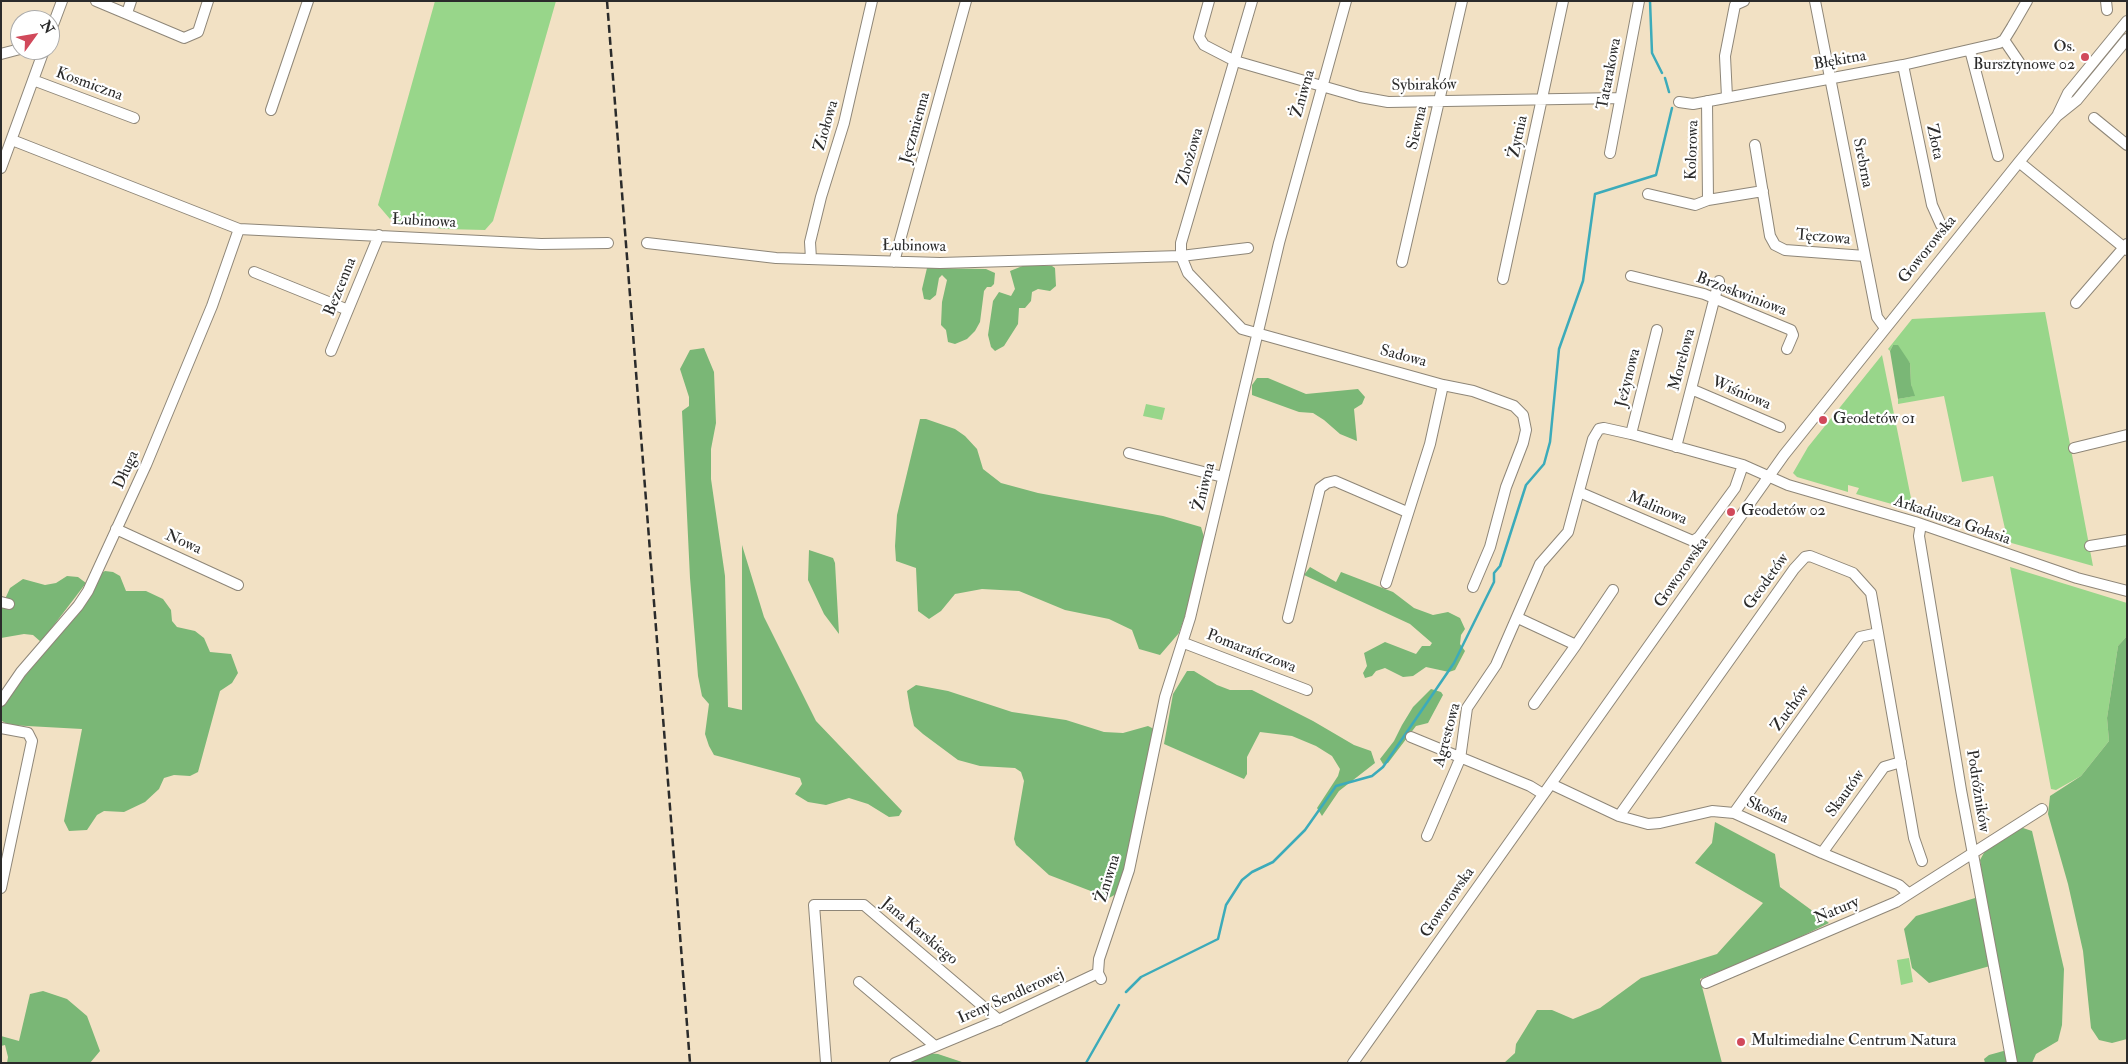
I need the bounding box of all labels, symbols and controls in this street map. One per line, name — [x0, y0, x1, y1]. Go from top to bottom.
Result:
north arrow — [10, 10, 60, 60]
text: N — [37, 17, 58, 37]
street label: Tatarakowa — [1594, 37, 1626, 111]
place label: Os. Bursztynowe 02 — [1973, 38, 2075, 76]
street label: Błękitna — [1812, 47, 1868, 75]
marker: Os. Bursztynowe 02 — [2079, 51, 2091, 63]
street label: Kosmiczna — [53, 64, 125, 106]
street label: Żniwna — [1288, 68, 1320, 120]
street label: Sybiraków — [1391, 76, 1457, 96]
street label: Jęczmienna — [897, 90, 935, 166]
street label: Ziołowa — [811, 98, 843, 154]
street label: Siewna — [1404, 104, 1432, 152]
street label: Żytnia — [1505, 114, 1533, 160]
street label: Kolorowa — [1682, 120, 1704, 180]
street label: Złota — [1921, 123, 1947, 161]
street label: Zbożowa — [1174, 126, 1208, 188]
street label: Srebrna — [1848, 137, 1876, 189]
street label: Łubinowa — [391, 211, 457, 233]
street label: Goworowska — [1895, 212, 1961, 288]
street label: Tęczowa — [1795, 226, 1851, 250]
street label: Łubinowa — [882, 237, 946, 257]
street label: Bezcenna — [321, 255, 361, 319]
street label: Brzoskwiniowa — [1693, 269, 1789, 321]
street label: Morelowa — [1666, 327, 1700, 393]
street label: Sadowa — [1378, 342, 1428, 372]
street label: Jeżynowa — [1612, 347, 1646, 409]
street label: Wiśniowa — [1709, 373, 1773, 415]
place label: Geodetów 01 — [1833, 410, 1915, 430]
marker: Geodetów 01 — [1817, 414, 1829, 426]
street label: Długa — [110, 448, 144, 492]
street label: Żniwna — [1190, 461, 1220, 513]
street label: Malinowa — [1624, 488, 1690, 530]
street label: Arkadiusza Gołasia — [1891, 492, 2013, 550]
place label: Geodetów 02 — [1741, 502, 1826, 522]
marker: Geodetów 02 — [1725, 506, 1737, 518]
street label: Nowa — [162, 527, 204, 559]
street label: Goworowska — [1651, 534, 1713, 612]
street label: Geodetów — [1740, 550, 1794, 614]
street label: Pomarańczowa — [1203, 626, 1299, 678]
street label: Zuchów — [1768, 682, 1814, 736]
street label: Agrestowa — [1430, 701, 1466, 769]
street label: Podróżników — [1961, 748, 1993, 834]
street label: Skautów — [1822, 767, 1870, 821]
street label: Skośna — [1743, 793, 1791, 829]
street label: Żniwna — [1093, 853, 1125, 905]
street label: Goworowska — [1417, 864, 1479, 942]
street label: Natury — [1812, 893, 1862, 929]
street label: Jana Karskiego — [877, 894, 961, 970]
street label: Ireny Sendlerowej — [955, 965, 1067, 1029]
place label: Multimedialne Centrum Natura — [1751, 1032, 1956, 1052]
marker: Multimedialne Centrum Natura — [1735, 1036, 1747, 1048]

